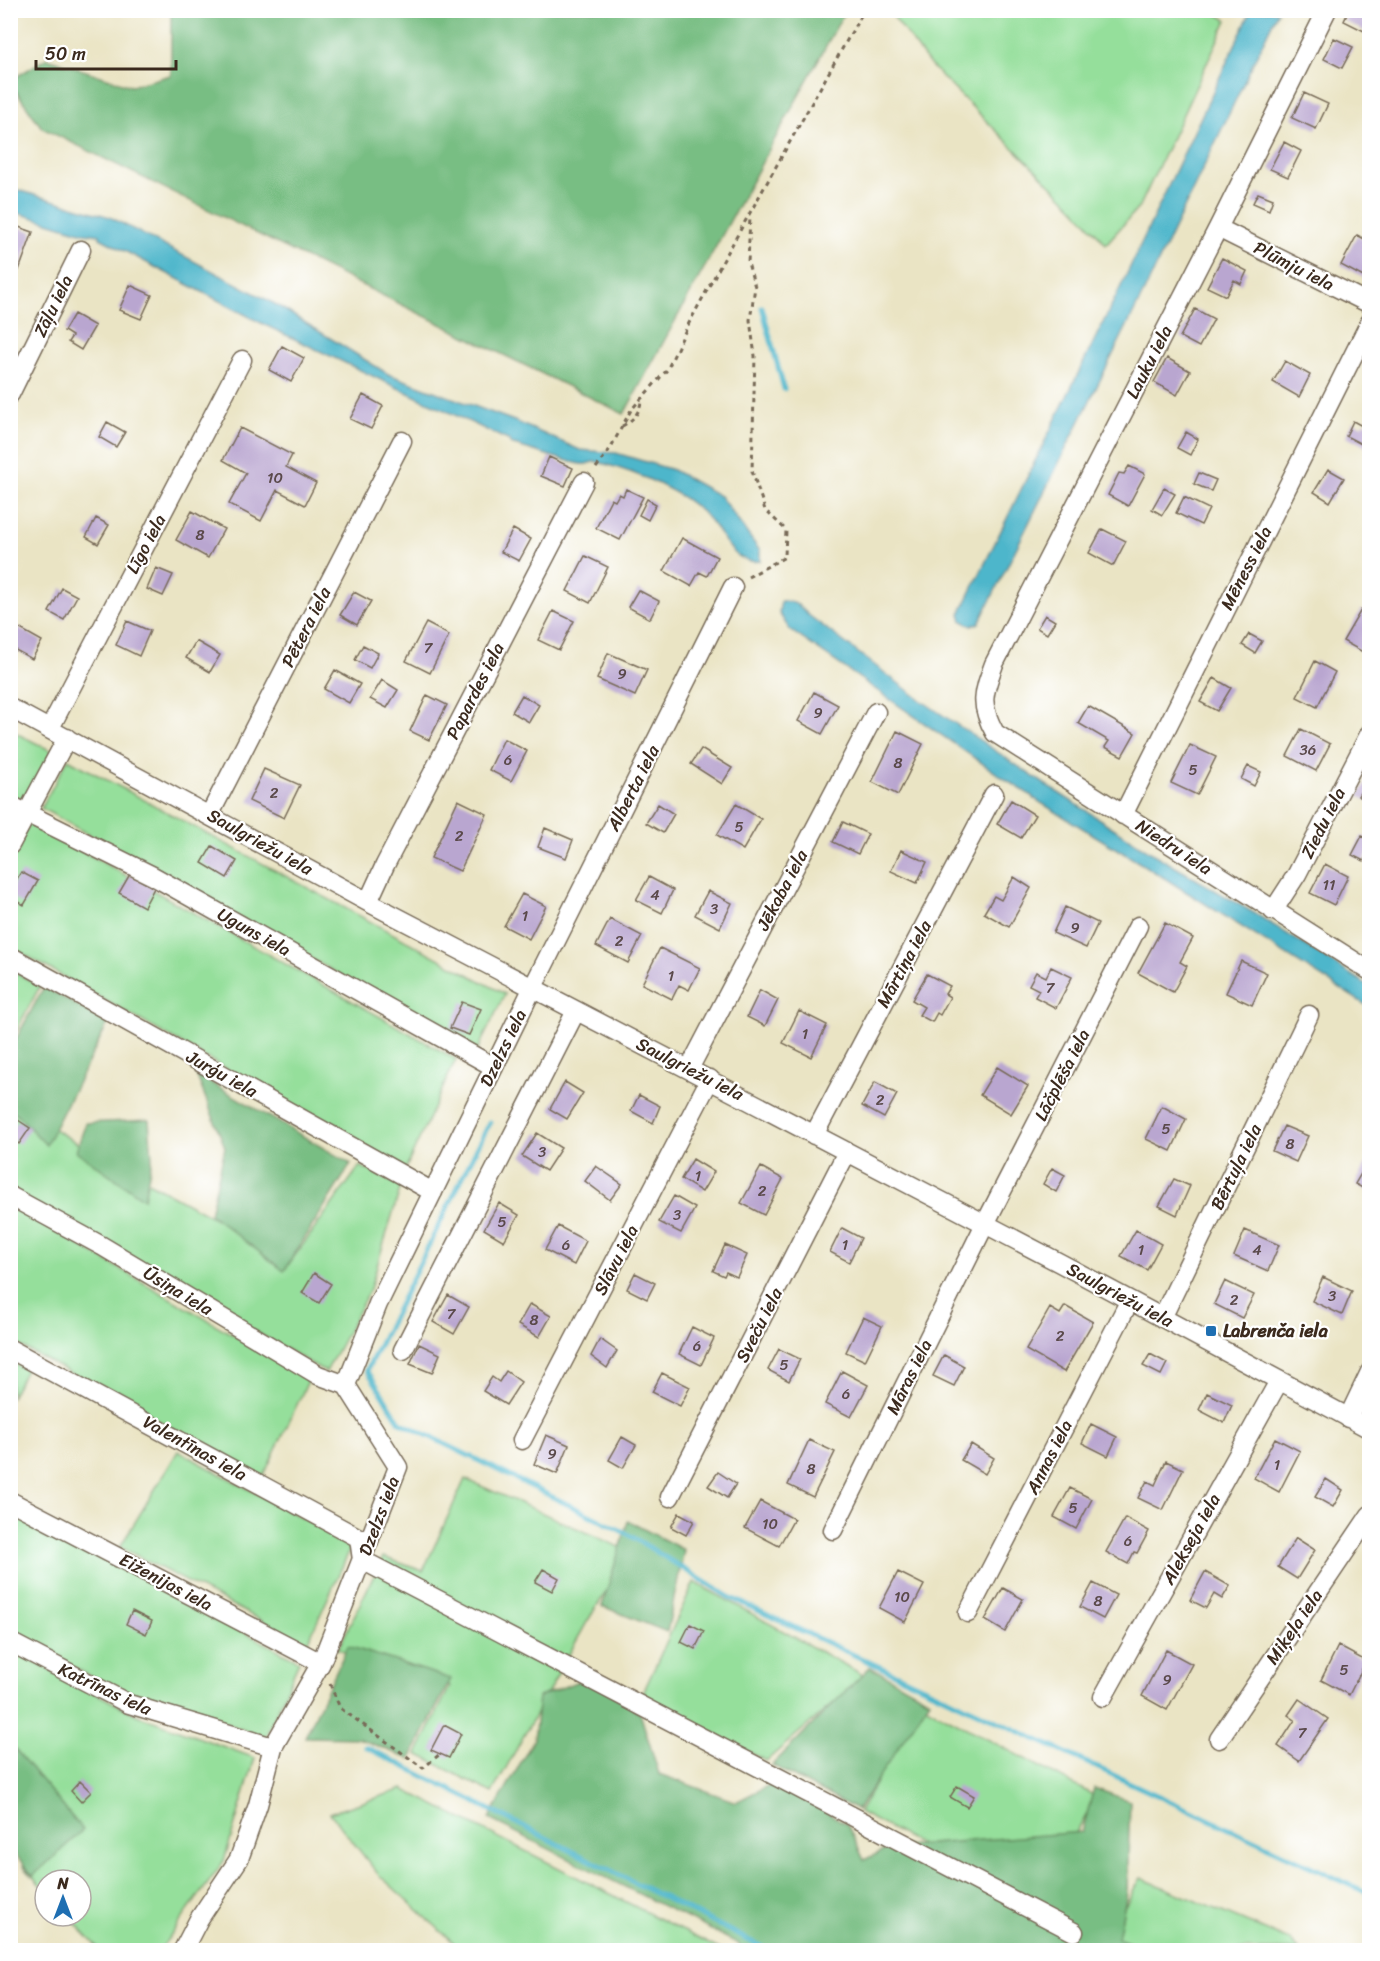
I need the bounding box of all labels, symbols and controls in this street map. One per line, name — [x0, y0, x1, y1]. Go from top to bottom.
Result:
scale bar — [36, 33, 176, 71]
text: 50 m — [45, 38, 86, 70]
street label: Plūmju iela — [1248, 232, 1340, 300]
street label: Zāļu iela — [24, 269, 82, 343]
street label: Lauku iela — [1117, 319, 1181, 405]
house number: 10 — [267, 465, 283, 491]
street label: Līgo iela — [117, 508, 175, 580]
street label: Mēness iela — [1211, 520, 1281, 616]
house number: 8 — [195, 522, 205, 548]
street label: Pētera iela — [272, 580, 340, 673]
house number: 7 — [424, 635, 434, 661]
street label: Papardes iela — [437, 637, 513, 745]
house number: 9 — [617, 661, 627, 687]
house number: 9 — [813, 700, 823, 726]
house number: 36 — [1300, 737, 1316, 763]
street label: Alberta iela — [597, 738, 669, 838]
house number: 6 — [504, 747, 512, 773]
house number: 8 — [893, 750, 903, 776]
house number: 5 — [1188, 757, 1198, 783]
house number: 2 — [270, 780, 279, 806]
street label: Ziedu iela — [1291, 782, 1355, 864]
street label: Saulgriežu iela — [201, 800, 320, 885]
street label: Niedru iela — [1129, 810, 1219, 884]
house number: 5 — [734, 814, 744, 840]
house number: 2 — [455, 823, 464, 849]
street label: Jēkaba iela — [747, 843, 817, 937]
house number: 11 — [1323, 872, 1335, 898]
house number: 4 — [650, 882, 660, 908]
house number: 3 — [710, 896, 718, 922]
street label: Uguns iela — [211, 899, 297, 965]
house number: 1 — [522, 903, 528, 929]
street label: Mārtiņa iela — [867, 913, 941, 1014]
house number: 9 — [1070, 915, 1080, 941]
house number: 2 — [615, 928, 624, 954]
house number: 1 — [668, 963, 674, 989]
house number: 7 — [1046, 975, 1056, 1001]
street label: Dzelzs iela — [470, 1004, 536, 1092]
house number: 1 — [802, 1021, 808, 1047]
street label: Lāčplēša iela — [1025, 1023, 1099, 1127]
street label: Saulgriežu iela — [631, 1028, 750, 1110]
street label: Jurģu iela — [180, 1041, 264, 1107]
house number: 2 — [876, 1087, 885, 1113]
house number: 5 — [1161, 1116, 1171, 1142]
street label: Bērtuļa iela — [1201, 1117, 1271, 1216]
house number: 8 — [1285, 1131, 1295, 1157]
house number: 3 — [538, 1139, 546, 1165]
house number: 1 — [695, 1163, 701, 1189]
house number: 2 — [758, 1178, 767, 1204]
house number: 3 — [673, 1202, 681, 1228]
house number: 5 — [497, 1209, 507, 1235]
street label: Slāvu iela — [584, 1219, 648, 1301]
house number: 6 — [562, 1232, 570, 1258]
house number: 1 — [842, 1232, 848, 1258]
house number: 1 — [1138, 1237, 1144, 1263]
house number: 4 — [1252, 1237, 1262, 1263]
street label: Saulgriežu iela — [1061, 1253, 1180, 1337]
street label: Ūsiņa iela — [137, 1257, 220, 1325]
street label: Sveču iela — [726, 1281, 792, 1368]
house number: 3 — [1328, 1283, 1336, 1309]
house number: 2 — [1230, 1287, 1239, 1313]
house number: 7 — [447, 1301, 457, 1327]
house number: 8 — [529, 1307, 539, 1333]
place label: Labrenča iela — [1223, 1315, 1329, 1347]
house number: 2 — [1056, 1323, 1065, 1349]
marker: Labrenča iela — [1204, 1324, 1218, 1338]
house number: 6 — [693, 1333, 701, 1359]
street label: Māras iela — [877, 1334, 941, 1420]
house number: 5 — [779, 1352, 789, 1378]
house number: 6 — [842, 1381, 850, 1407]
street label: Valentīnas iela — [137, 1406, 253, 1490]
street label: Annas iela — [1016, 1414, 1081, 1501]
house number: 9 — [547, 1441, 557, 1467]
house number: 1 — [1274, 1452, 1280, 1478]
house number: 8 — [806, 1456, 816, 1482]
street label: Dzelzs iela — [349, 1472, 409, 1560]
street label: Alekseja iela — [1152, 1487, 1229, 1592]
house number: 5 — [1068, 1495, 1078, 1521]
house number: 10 — [762, 1511, 778, 1537]
house number: 6 — [1124, 1528, 1132, 1554]
street label: Eiženijas iela — [113, 1544, 219, 1620]
street label: Miķeļa iela — [1257, 1583, 1331, 1671]
house number: 10 — [894, 1584, 910, 1610]
house number: 8 — [1093, 1588, 1103, 1614]
street label: Katrīnas iela — [53, 1653, 158, 1725]
house number: 5 — [1339, 1657, 1349, 1683]
house number: 9 — [1162, 1667, 1172, 1693]
house number: 7 — [1298, 1720, 1308, 1746]
north arrow — [33, 1868, 93, 1928]
text: N — [56, 1869, 69, 1898]

